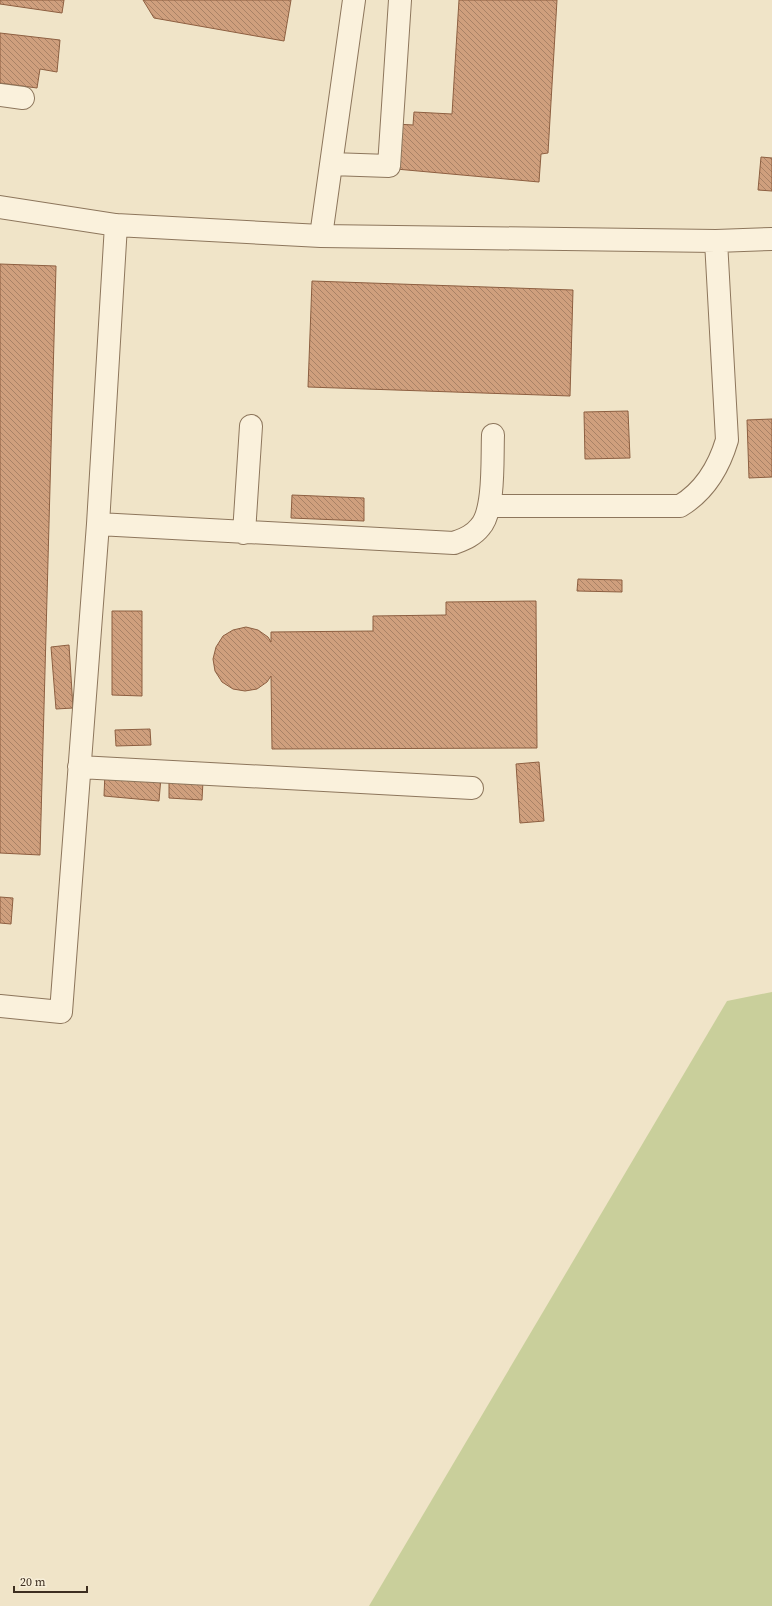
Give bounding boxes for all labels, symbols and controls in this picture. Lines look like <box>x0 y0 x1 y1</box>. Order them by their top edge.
scale bar <box>14 1568 87 1594</box>
text: 20 m <box>20 1574 46 1590</box>

